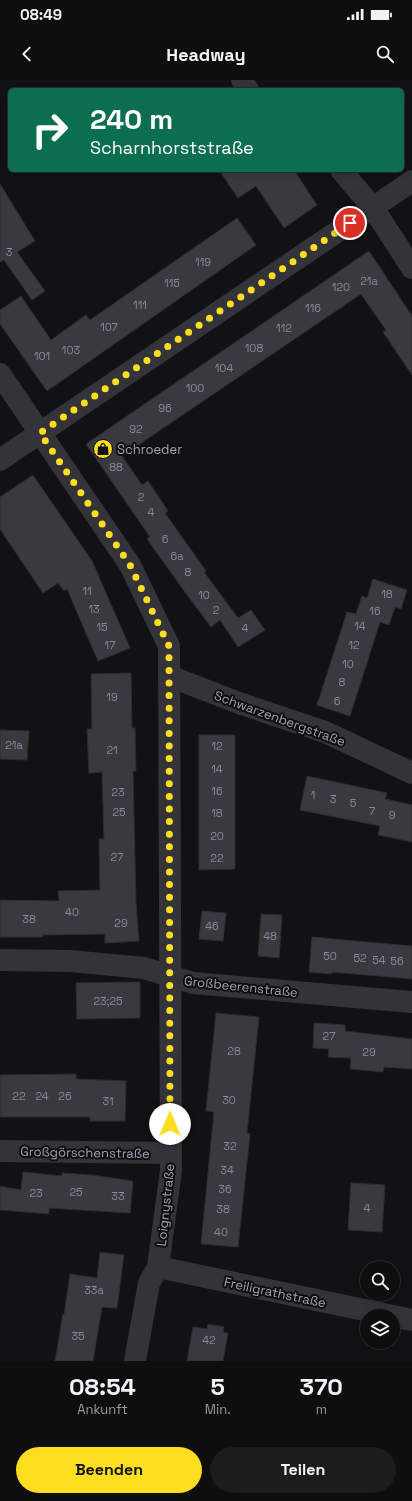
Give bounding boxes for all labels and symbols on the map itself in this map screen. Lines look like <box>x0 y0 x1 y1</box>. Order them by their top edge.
pin <box>333 206 367 240</box>
house number: 3 <box>6 245 13 259</box>
house number: 119 <box>195 255 211 269</box>
house number: 21a <box>360 274 378 288</box>
house number: 115 <box>164 276 180 290</box>
house number: 120 <box>332 280 350 294</box>
house number: 111 <box>133 298 147 312</box>
house number: 116 <box>305 301 321 315</box>
house number: 107 <box>100 320 118 334</box>
house number: 112 <box>276 321 292 335</box>
house number: 108 <box>245 341 263 355</box>
house number: 103 <box>62 343 81 357</box>
house number: 101 <box>34 349 50 363</box>
house number: 104 <box>215 361 233 375</box>
house number: 100 <box>186 381 204 395</box>
house number: 96 <box>158 401 172 415</box>
house number: 92 <box>129 422 143 436</box>
shop icon: Schroeder <box>92 438 114 460</box>
place label: Schroeder <box>117 441 182 458</box>
house number: 88 <box>109 460 123 474</box>
house number: 2 <box>138 490 145 504</box>
house number: 4 <box>148 505 155 519</box>
house number: 6 <box>162 532 169 546</box>
house number: 6a <box>170 549 184 563</box>
house number: 8 <box>185 565 192 579</box>
house number: 11 <box>82 584 92 598</box>
house number: 18 <box>381 587 393 601</box>
house number: 10 <box>198 588 210 602</box>
house number: 13 <box>88 602 100 616</box>
house number: 2 <box>213 603 220 617</box>
house number: 16 <box>369 604 381 618</box>
house number: 14 <box>354 619 366 633</box>
house number: 15 <box>96 620 108 634</box>
house number: 4 <box>242 621 249 635</box>
house number: 17 <box>105 638 115 652</box>
house number: 12 <box>348 638 360 652</box>
house number: 10 <box>342 657 354 671</box>
house number: 8 <box>339 675 346 689</box>
street label: Schwarzenbergstraße <box>212 687 348 750</box>
house number: 19 <box>106 690 118 704</box>
house number: 6 <box>334 694 341 708</box>
house number: 21a <box>5 738 23 752</box>
house number: 12 <box>211 739 223 753</box>
house number: 21 <box>106 743 118 757</box>
house number: 14 <box>211 762 223 776</box>
house number: 16 <box>211 784 223 798</box>
house number: 23 <box>111 785 125 799</box>
house number: 1 <box>311 788 315 802</box>
house number: 3 <box>330 792 337 806</box>
house number: 5 <box>350 796 357 810</box>
house number: 7 <box>369 804 375 818</box>
house number: 25 <box>112 805 126 819</box>
house number: 18 <box>211 806 223 820</box>
house number: 9 <box>389 808 396 822</box>
house number: 20 <box>210 829 224 843</box>
house number: 27 <box>111 850 123 864</box>
house number: 22 <box>210 851 224 865</box>
house number: 40 <box>65 905 79 919</box>
house number: 38 <box>22 912 36 926</box>
house number: 29 <box>114 916 128 930</box>
house number: 46 <box>205 919 219 933</box>
house number: 48 <box>263 929 277 943</box>
house number: 50 <box>323 949 337 963</box>
house number: 52 <box>353 951 367 965</box>
house number: 54 <box>372 953 386 967</box>
house number: 56 <box>390 954 404 968</box>
street label: Großbeerenstraße <box>183 972 299 1001</box>
house number: 23;25 <box>93 994 123 1008</box>
house number: 27 <box>323 1029 335 1043</box>
house number: 28 <box>227 1044 241 1058</box>
house number: 29 <box>362 1045 376 1059</box>
house number: 22 <box>12 1089 26 1103</box>
house number: 24 <box>35 1089 49 1103</box>
house number: 26 <box>58 1089 72 1103</box>
house number: 30 <box>222 1093 236 1107</box>
house number: 31 <box>102 1094 114 1108</box>
position arrow <box>149 1103 191 1145</box>
house number: 32 <box>223 1139 237 1153</box>
street label: Großgörschenstraße <box>20 1143 150 1162</box>
street label: Loignystraße <box>153 1163 178 1247</box>
house number: 34 <box>220 1163 234 1177</box>
house number: 36 <box>218 1182 232 1196</box>
house number: 25 <box>69 1185 83 1199</box>
house number: 23 <box>29 1186 43 1200</box>
house number: 33 <box>111 1189 125 1203</box>
house number: 4 <box>364 1201 371 1215</box>
house number: 38 <box>216 1202 230 1216</box>
house number: 40 <box>214 1225 228 1239</box>
street label: Freiligrathstraße <box>222 1273 327 1312</box>
house number: 33a <box>84 1283 104 1297</box>
house number: 35 <box>71 1329 85 1343</box>
house number: 42 <box>202 1333 216 1347</box>

